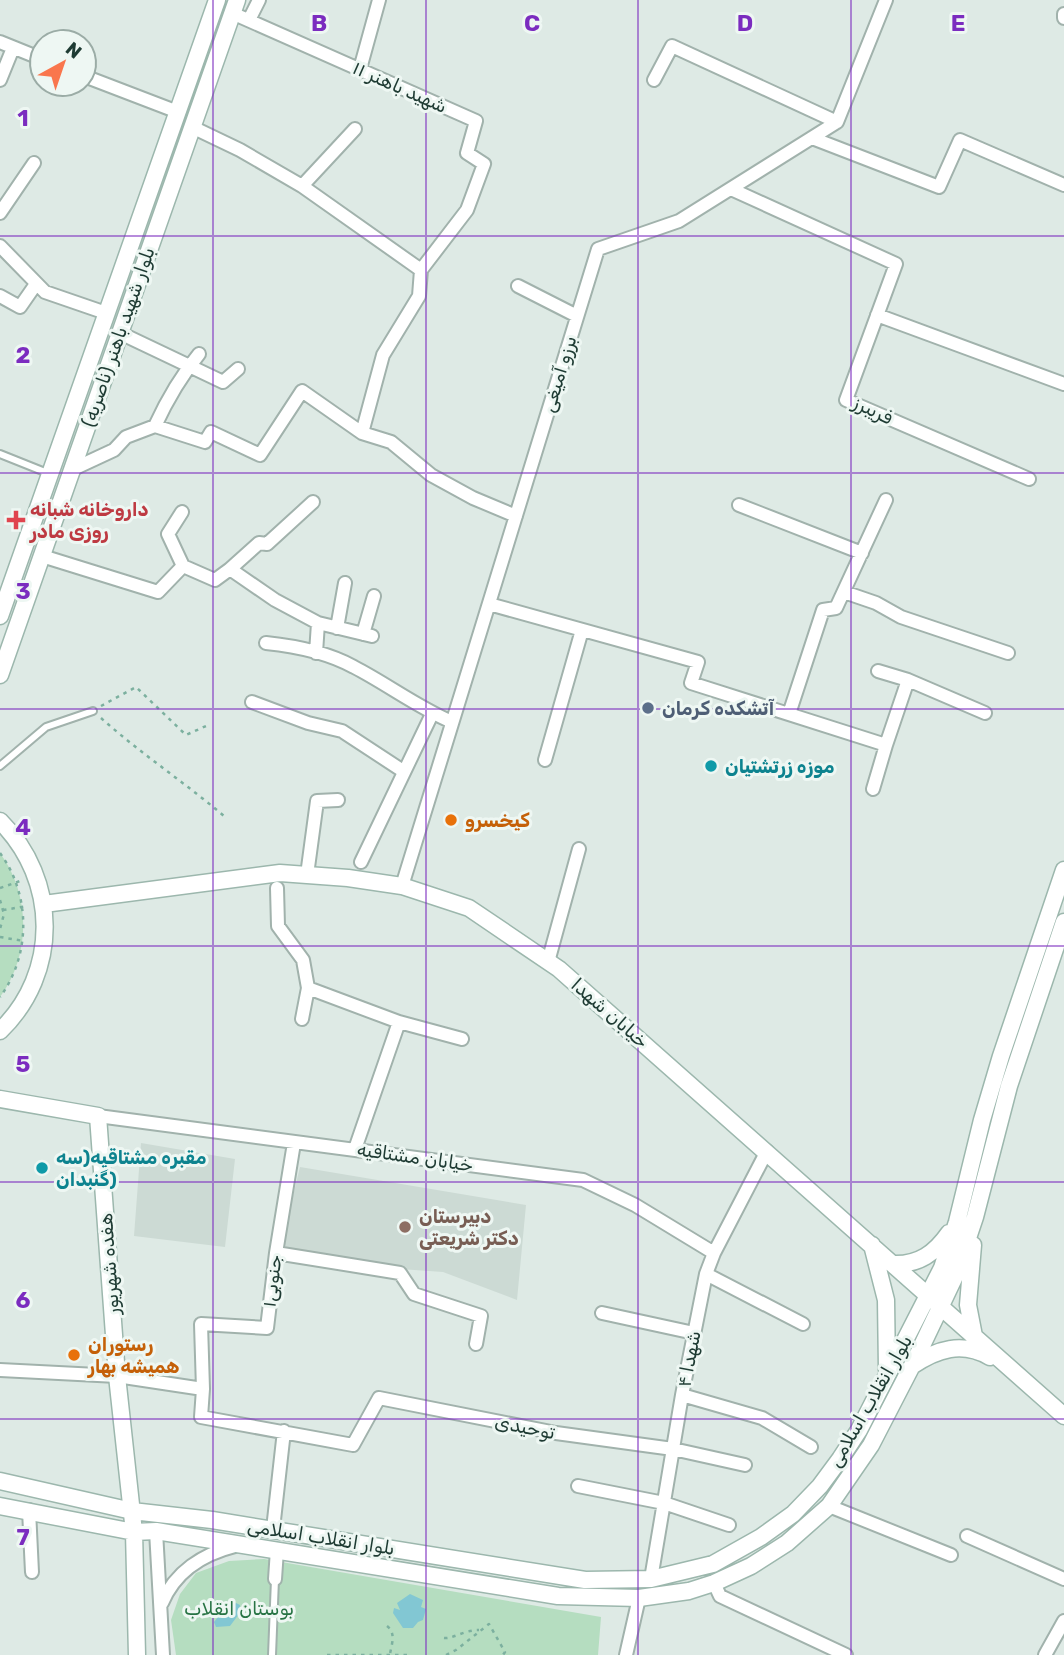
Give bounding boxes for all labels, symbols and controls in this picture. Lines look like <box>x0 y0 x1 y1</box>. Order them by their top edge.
text: B <box>311 9 327 37</box>
text: C <box>524 9 540 37</box>
text: D <box>737 9 753 37</box>
text: E <box>951 9 965 37</box>
north arrow <box>28 28 98 98</box>
text: N <box>61 37 86 64</box>
street label: شهید باهنر ۱۱ <box>349 56 451 118</box>
text: 1 <box>17 104 29 132</box>
street label: بلوار شهید باهنر (ناصریه) <box>76 244 160 430</box>
street label: برزو آمیغی <box>536 333 582 415</box>
text: 2 <box>16 341 30 369</box>
street label: فریبرز <box>848 390 897 429</box>
place label: داروخانه شبانه روزی مادر <box>29 498 149 543</box>
marker: داروخانه شبانه روزی مادر <box>8 512 24 528</box>
text: 3 <box>15 577 31 605</box>
place label: آتشکده کرمان <box>662 697 774 720</box>
marker: آتشکده کرمان <box>640 700 656 716</box>
place label: موزه زرتشتیان <box>725 755 835 778</box>
marker: موزه زرتشتیان <box>703 758 719 774</box>
place label: کیخسرو <box>465 809 530 832</box>
marker: کیخسرو <box>443 812 459 828</box>
text: 4 <box>15 813 31 841</box>
street label: خیابان شهدا <box>567 973 653 1053</box>
text: 5 <box>16 1050 31 1078</box>
street label: خیابان مشتاقیه <box>355 1137 475 1177</box>
place label: مقبره مشتاقیه(سه گنبدان) <box>56 1146 207 1191</box>
marker: مقبره مشتاقیه(سه گنبدان) <box>34 1160 50 1176</box>
place label: دبیرستان دکتر شریعتی <box>419 1205 519 1250</box>
street label: هفده شهریور <box>94 1212 124 1317</box>
marker: دبیرستان دکتر شریعتی <box>397 1219 413 1235</box>
street label: جنوبی۱ <box>257 1253 287 1309</box>
text: 6 <box>16 1286 31 1314</box>
street label: شهدا ۴ <box>672 1329 706 1389</box>
street label: بلوار انقلاب اسلامی <box>823 1331 917 1471</box>
place label: رستوران همیشه بهار <box>87 1333 179 1378</box>
marker: رستوران همیشه بهار <box>66 1347 82 1363</box>
street label: توحیدی <box>493 1410 557 1444</box>
street label: بلوار انقلاب اسلامی <box>246 1514 396 1560</box>
text: 7 <box>16 1523 30 1551</box>
park label: بوستان انقلاب <box>184 1597 294 1620</box>

